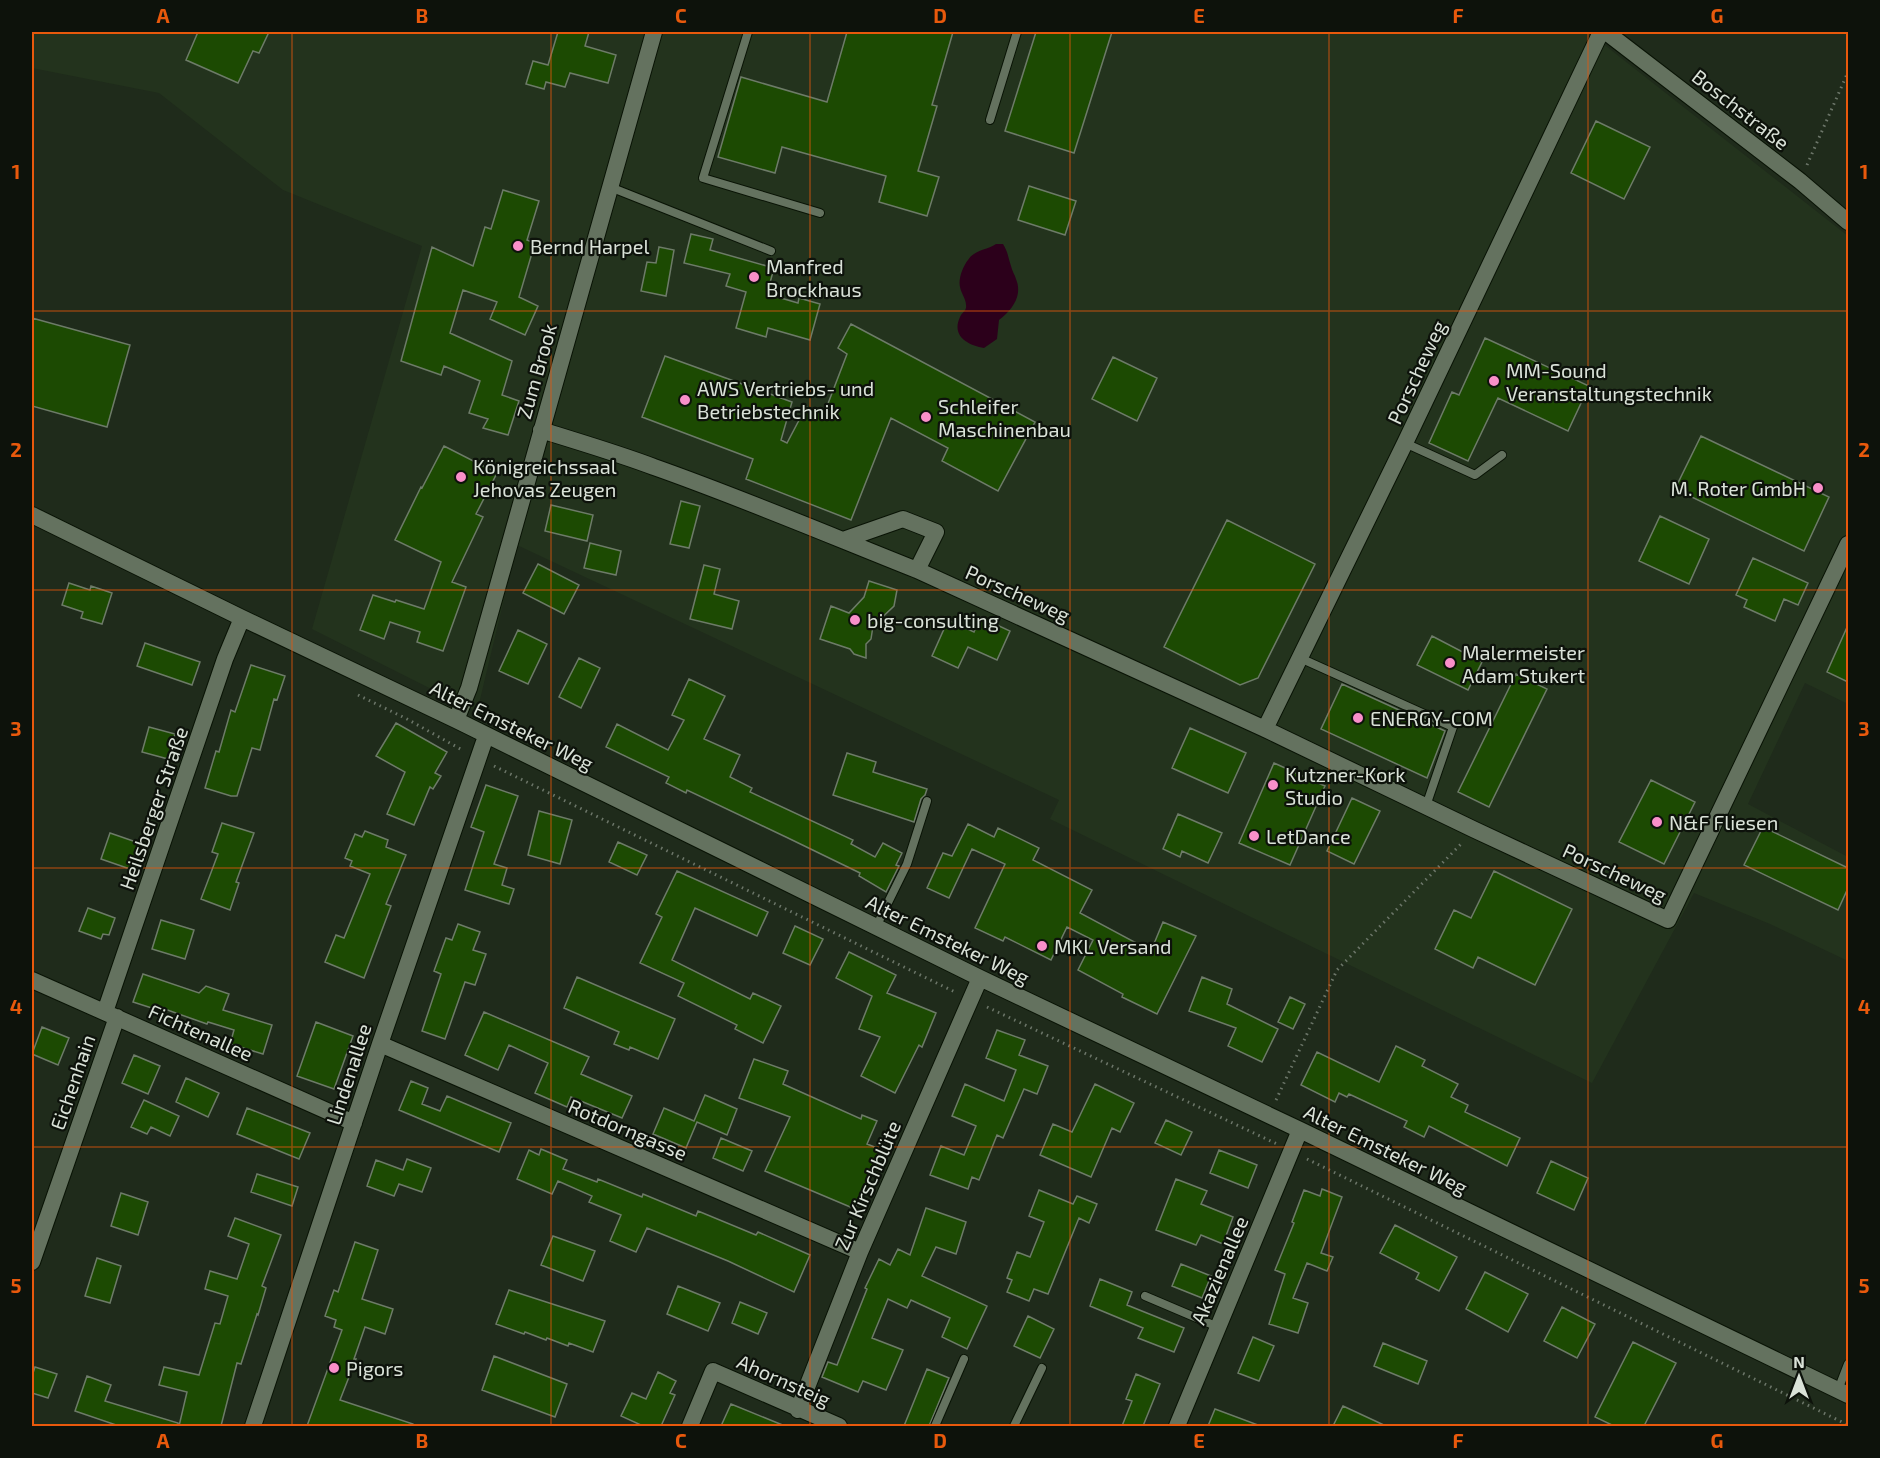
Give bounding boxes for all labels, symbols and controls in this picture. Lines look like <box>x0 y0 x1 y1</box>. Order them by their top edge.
text: A <box>156 3 170 27</box>
text: B <box>416 3 428 27</box>
text: C <box>675 3 687 27</box>
text: D <box>933 3 947 27</box>
text: E <box>1193 3 1205 27</box>
text: F <box>1452 3 1464 27</box>
text: G <box>1711 3 1723 27</box>
street label: Boschstraße <box>1688 64 1794 154</box>
text: 1 <box>12 159 20 183</box>
text: 1 <box>1860 159 1868 183</box>
place label: Bernd Harpel <box>530 234 649 258</box>
marker: Bernd Harpel <box>511 239 525 253</box>
place label: Manfred Brockhaus <box>766 254 862 301</box>
marker: Manfred Brockhaus <box>747 270 761 284</box>
street label: Porscheweg <box>1382 316 1450 428</box>
street label: Zum Brook <box>511 321 561 421</box>
place label: MM-Sound Veranstaltungstechnik <box>1506 358 1712 405</box>
marker: MM-Sound Veranstaltungstechnik <box>1487 374 1501 388</box>
place label: AWS Vertriebs- und Betriebstechnik <box>697 376 874 423</box>
marker: AWS Vertriebs- und Betriebstechnik <box>678 393 692 407</box>
place label: Schleifer Maschinenbau <box>938 394 1071 441</box>
marker: Schleifer Maschinenbau <box>919 410 933 424</box>
text: 2 <box>10 437 22 461</box>
text: 2 <box>1858 437 1870 461</box>
place label: Königreichssaal Jehovas Zeugen <box>473 454 617 501</box>
marker: Königreichssaal Jehovas Zeugen <box>454 470 468 484</box>
place label: M. Roter GmbH <box>1671 476 1806 500</box>
marker: M. Roter GmbH <box>1811 481 1825 495</box>
street label: Porscheweg <box>962 559 1074 627</box>
place label: big-consulting <box>867 608 999 632</box>
marker: big-consulting <box>848 613 862 627</box>
place label: Malermeister Adam Stukert <box>1462 640 1586 687</box>
marker: Malermeister Adam Stukert <box>1443 656 1457 670</box>
street label: Alter Emsteker Weg <box>426 675 598 775</box>
place label: ENERGY-COM <box>1370 706 1493 730</box>
marker: ENERGY-COM <box>1351 711 1365 725</box>
text: 3 <box>10 716 22 740</box>
text: 3 <box>1858 716 1870 740</box>
street label: Heilsberger Straße <box>114 723 192 893</box>
place label: Kutzner-Kork Studio <box>1285 762 1406 809</box>
marker: Kutzner-Kork Studio <box>1266 778 1280 792</box>
place label: N&F Fliesen <box>1669 810 1778 834</box>
marker: N&F Fliesen <box>1650 815 1664 829</box>
place label: LetDance <box>1266 824 1351 848</box>
marker: LetDance <box>1247 829 1261 843</box>
street label: Porscheweg <box>1559 838 1671 906</box>
street label: Alter Emsteker Weg <box>862 889 1034 989</box>
place label: MKL Versand <box>1054 934 1172 958</box>
marker: MKL Versand <box>1035 939 1049 953</box>
text: 4 <box>10 994 23 1018</box>
text: 4 <box>1858 994 1871 1018</box>
street label: Fichtenallee <box>145 998 257 1066</box>
street label: Lindenallee <box>320 1020 376 1128</box>
street label: Eichenhain <box>45 1031 99 1133</box>
street label: Rotdorngasse <box>565 1093 691 1165</box>
street label: Alter Emsteker Weg <box>1300 1099 1472 1199</box>
street label: Zur Kirschblüte <box>829 1117 905 1253</box>
street label: Akazienallee <box>1185 1212 1253 1328</box>
text: 5 <box>10 1273 22 1297</box>
text: 5 <box>1858 1273 1870 1297</box>
north arrow <box>1769 1347 1829 1407</box>
street label: Ahornsteig <box>734 1349 834 1411</box>
text: N <box>1793 1352 1805 1371</box>
place label: Pigors <box>346 1356 403 1380</box>
marker: Pigors <box>327 1361 341 1375</box>
text: A <box>156 1428 170 1452</box>
text: B <box>416 1428 428 1452</box>
text: C <box>675 1428 687 1452</box>
text: D <box>933 1428 947 1452</box>
text: E <box>1193 1428 1205 1452</box>
text: F <box>1452 1428 1464 1452</box>
text: G <box>1711 1428 1723 1452</box>

